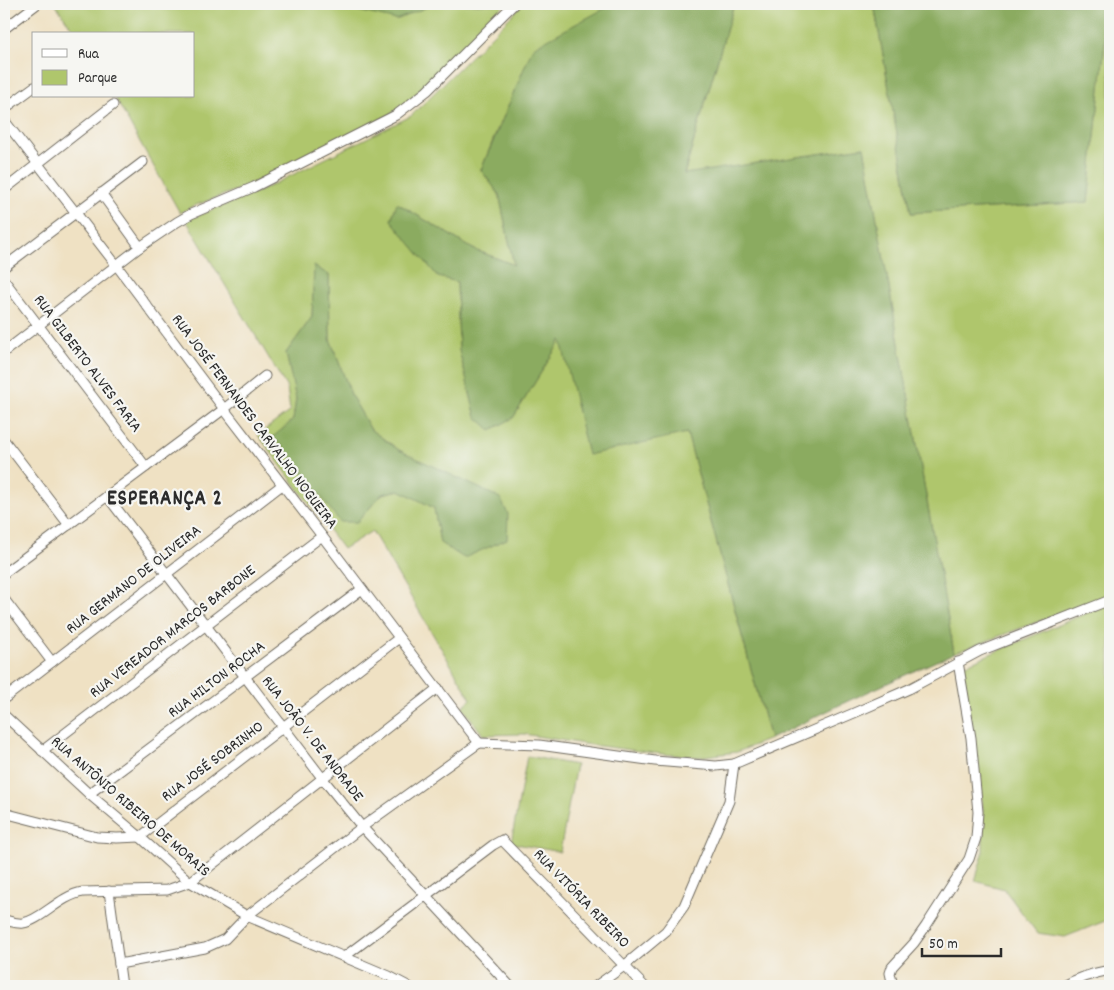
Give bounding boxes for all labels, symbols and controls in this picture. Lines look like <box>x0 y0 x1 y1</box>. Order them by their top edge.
legend <box>32 32 195 98</box>
text: Rua <box>78 44 100 66</box>
text: Parque <box>78 68 118 90</box>
street label: RUA GILBERTO ALVES FARIA <box>27 290 147 438</box>
street label: RUA JOSÉ FERNANDES CARVALHO NOGUEIRA <box>165 310 343 535</box>
district label: ESPERANÇA 2 <box>107 485 223 515</box>
street label: RUA GERMANO DE OLIVEIRA <box>61 520 207 640</box>
street label: RUA VEREADOR MARCOS BARBONE <box>85 559 262 704</box>
street label: RUA HILTON ROCHA <box>164 636 271 724</box>
street label: RUA JOÃO V. DE ANDRADE <box>255 671 369 807</box>
street label: RUA JOSÉ SOBRINHO <box>157 716 269 808</box>
street label: RUA ANTÔNIO RIBEIRO DE MORAIS <box>45 731 215 883</box>
street label: RUA VITÓRIA RIBEIRO <box>527 844 635 954</box>
scale bar <box>922 925 1000 957</box>
text: 50 m <box>929 934 958 956</box>

